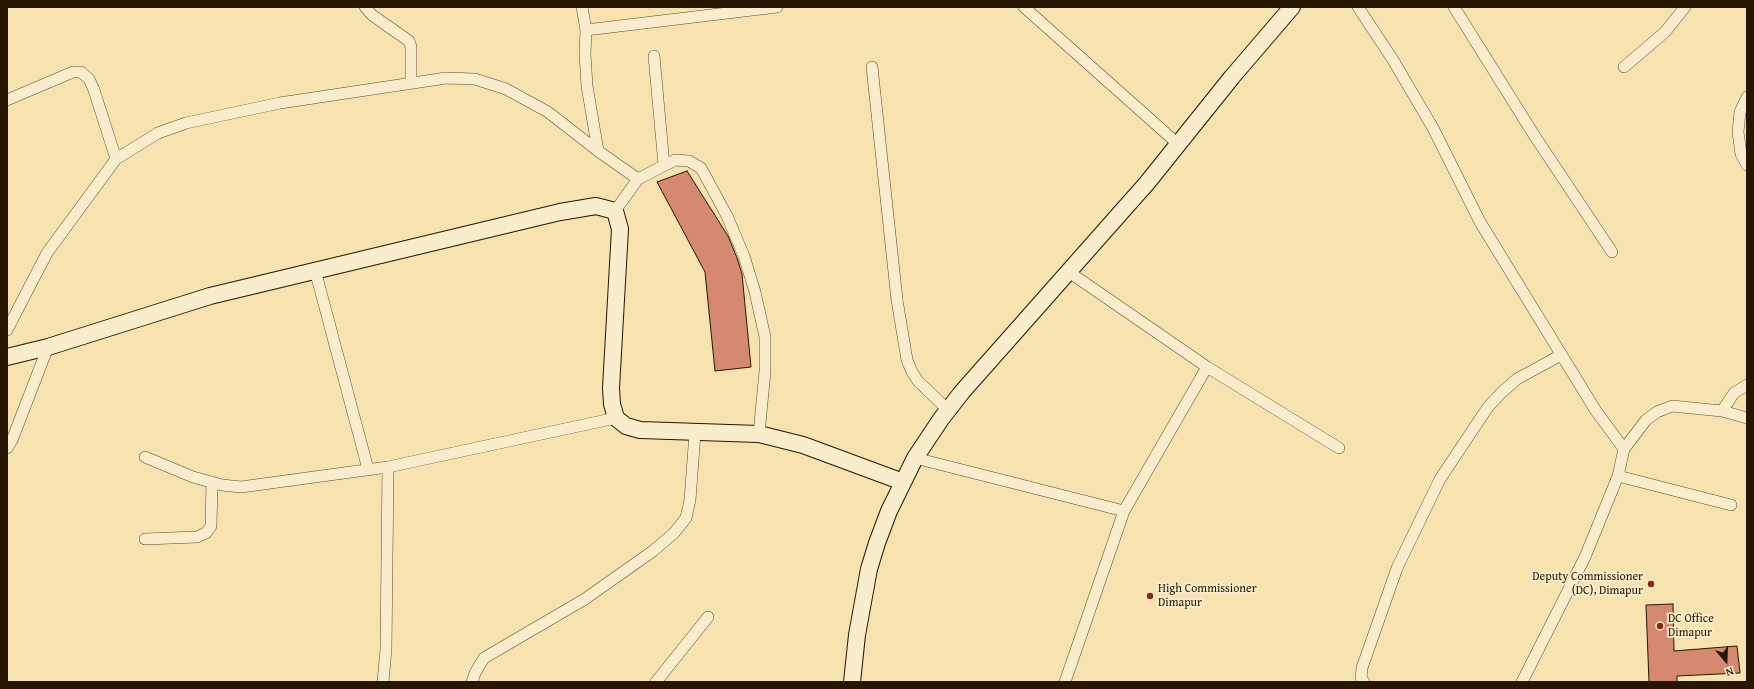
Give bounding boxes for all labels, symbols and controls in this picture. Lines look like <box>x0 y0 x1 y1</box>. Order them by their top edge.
place label: Deputy Commissioner (DC), Dimapur <box>1532 570 1643 598</box>
marker: Deputy Commissioner (DC), Dimapur <box>1646 579 1656 589</box>
place label: High Commissioner Dimapur <box>1158 582 1257 610</box>
marker: High Commissioner Dimapur <box>1145 591 1155 601</box>
place label: DC Office Dimapur <box>1668 612 1714 640</box>
marker: DC Office Dimapur <box>1655 621 1665 631</box>
north arrow <box>1706 641 1746 681</box>
text: N <box>1724 664 1736 681</box>

